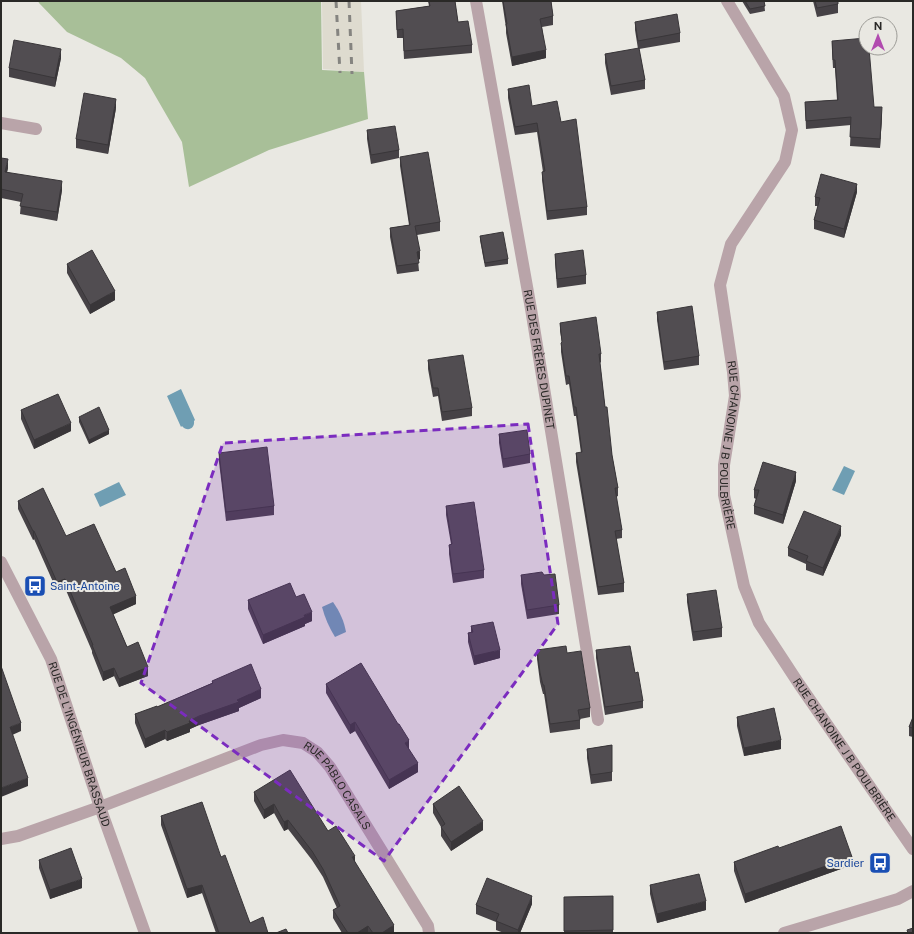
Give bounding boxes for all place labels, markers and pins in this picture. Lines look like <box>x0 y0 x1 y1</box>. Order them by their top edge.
bus stop icon: Saint-Antoine <box>22 573 48 599</box>
place label: Saint-Antoine <box>50 580 120 592</box>
bus stop icon: Sardier <box>867 850 893 876</box>
place label: Sardier <box>826 857 864 869</box>

